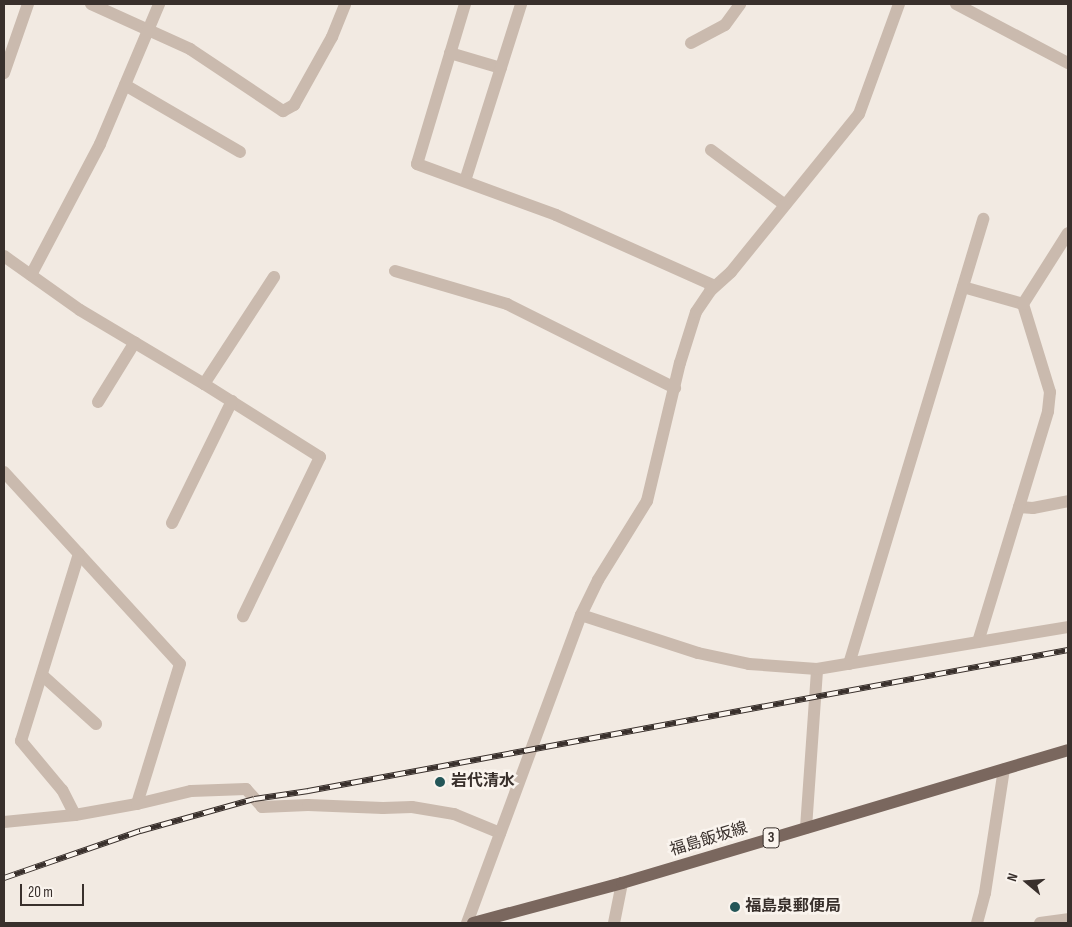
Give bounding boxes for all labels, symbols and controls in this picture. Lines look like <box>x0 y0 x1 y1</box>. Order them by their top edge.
place label: 岩代清水 <box>451 772 515 792</box>
marker: 岩代清水 <box>433 775 447 789</box>
street label: 福島飯坂線 <box>668 819 750 861</box>
road number: 3 <box>762 826 780 850</box>
north arrow <box>1002 857 1052 907</box>
text: N <box>1003 871 1021 883</box>
scale bar <box>22 874 86 906</box>
text: 20 m <box>28 883 53 902</box>
place label: 福島泉郵便局 <box>745 897 841 917</box>
marker: 福島泉郵便局 <box>729 901 741 913</box>

